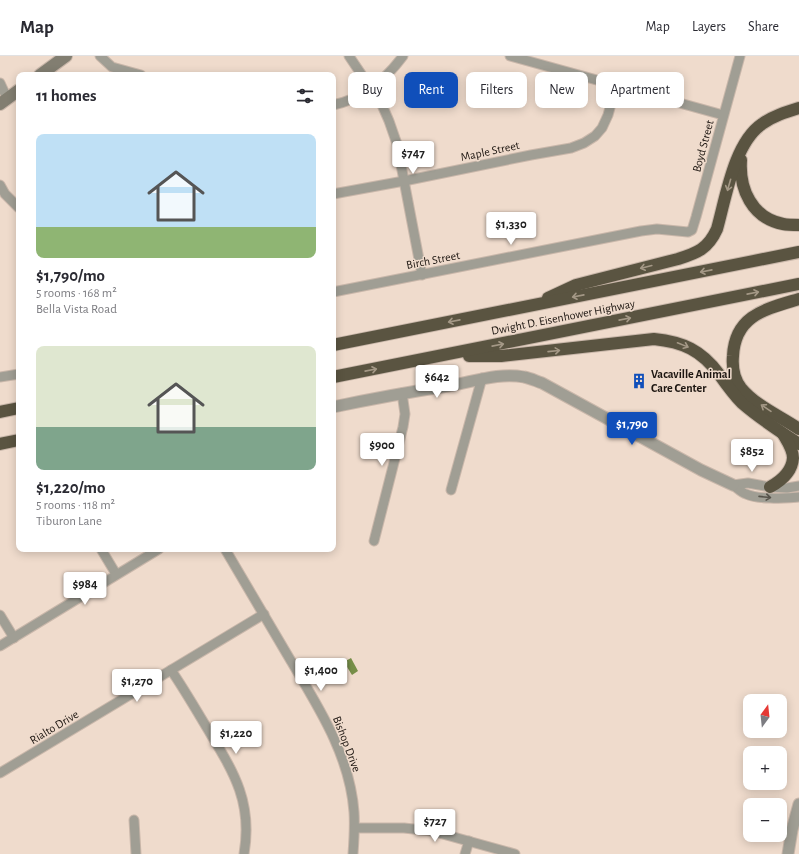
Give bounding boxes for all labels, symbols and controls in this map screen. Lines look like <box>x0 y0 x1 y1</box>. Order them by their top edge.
text: Map <box>20 18 54 37</box>
text: Map <box>645 20 670 34</box>
text: Layers <box>692 20 726 34</box>
text: Share <box>748 20 779 34</box>
chip: Buy <box>348 72 396 108</box>
chip: Rent <box>404 72 458 108</box>
chip: Filters <box>466 72 527 108</box>
chip: New <box>535 72 588 108</box>
chip: Apartment <box>596 72 684 108</box>
icon: filters <box>294 85 316 107</box>
text: 11 homes <box>36 87 96 104</box>
street label: Boyd Street <box>690 118 717 174</box>
street label: Maple Street <box>460 139 521 163</box>
pin: $747 <box>389 141 437 175</box>
text: $747 <box>401 147 425 160</box>
icon: home <box>140 160 212 232</box>
one-way arrow <box>725 179 732 192</box>
pin: $1,330 <box>478 212 544 246</box>
text: $1,330 <box>495 218 527 231</box>
street label: Birch Street <box>405 249 461 271</box>
one-way arrow <box>640 264 653 272</box>
text: $1,790/mo <box>36 267 105 284</box>
one-way arrow <box>700 267 713 275</box>
text: 5 rooms · 168 m² <box>36 287 117 300</box>
one-way arrow <box>746 289 759 297</box>
one-way arrow <box>572 293 585 301</box>
street label: Dwight D. Eisenhower Highway <box>490 297 636 338</box>
text: Bella Vista Road <box>36 303 117 316</box>
one-way arrow <box>618 315 631 323</box>
one-way arrow <box>448 318 461 326</box>
one-way arrow <box>491 340 504 348</box>
one-way arrow <box>676 342 688 349</box>
one-way arrow <box>547 347 560 355</box>
one-way arrow <box>364 365 377 373</box>
pin: $642 <box>413 365 461 399</box>
place label: Vacaville Animal Care Center <box>651 368 731 394</box>
text: $642 <box>425 371 449 384</box>
icon: home <box>140 372 212 444</box>
building icon: Vacaville Animal Care Center <box>630 372 648 390</box>
one-way arrow <box>761 404 772 412</box>
pin: $1,790 <box>599 412 665 446</box>
text: $1,790 <box>616 418 648 431</box>
pin: $900 <box>358 433 406 467</box>
text: $900 <box>369 439 395 452</box>
pin: $852 <box>728 439 776 473</box>
text: $852 <box>740 445 764 458</box>
text: $1,220/mo <box>36 479 105 496</box>
one-way arrow <box>758 493 771 501</box>
text: 5 rooms · 118 m² <box>36 499 115 512</box>
text: Tiburon Lane <box>36 515 102 528</box>
pin: $984 <box>61 572 109 606</box>
text: $984 <box>72 578 98 591</box>
pin: $1,400 <box>288 658 354 692</box>
text: $1,400 <box>304 664 338 677</box>
pin: $1,270 <box>104 669 170 703</box>
text: $1,270 <box>121 675 153 688</box>
north arrow <box>743 694 787 738</box>
map controls <box>743 694 787 842</box>
street label: Rialto Drive <box>28 708 80 746</box>
street label: Bishop Drive <box>331 714 363 774</box>
pin: $1,220 <box>203 721 269 755</box>
text: $1,220 <box>220 727 252 740</box>
button: + <box>743 746 787 790</box>
button: − <box>743 798 787 842</box>
pin: $727 <box>411 809 459 843</box>
text: $727 <box>423 815 447 828</box>

